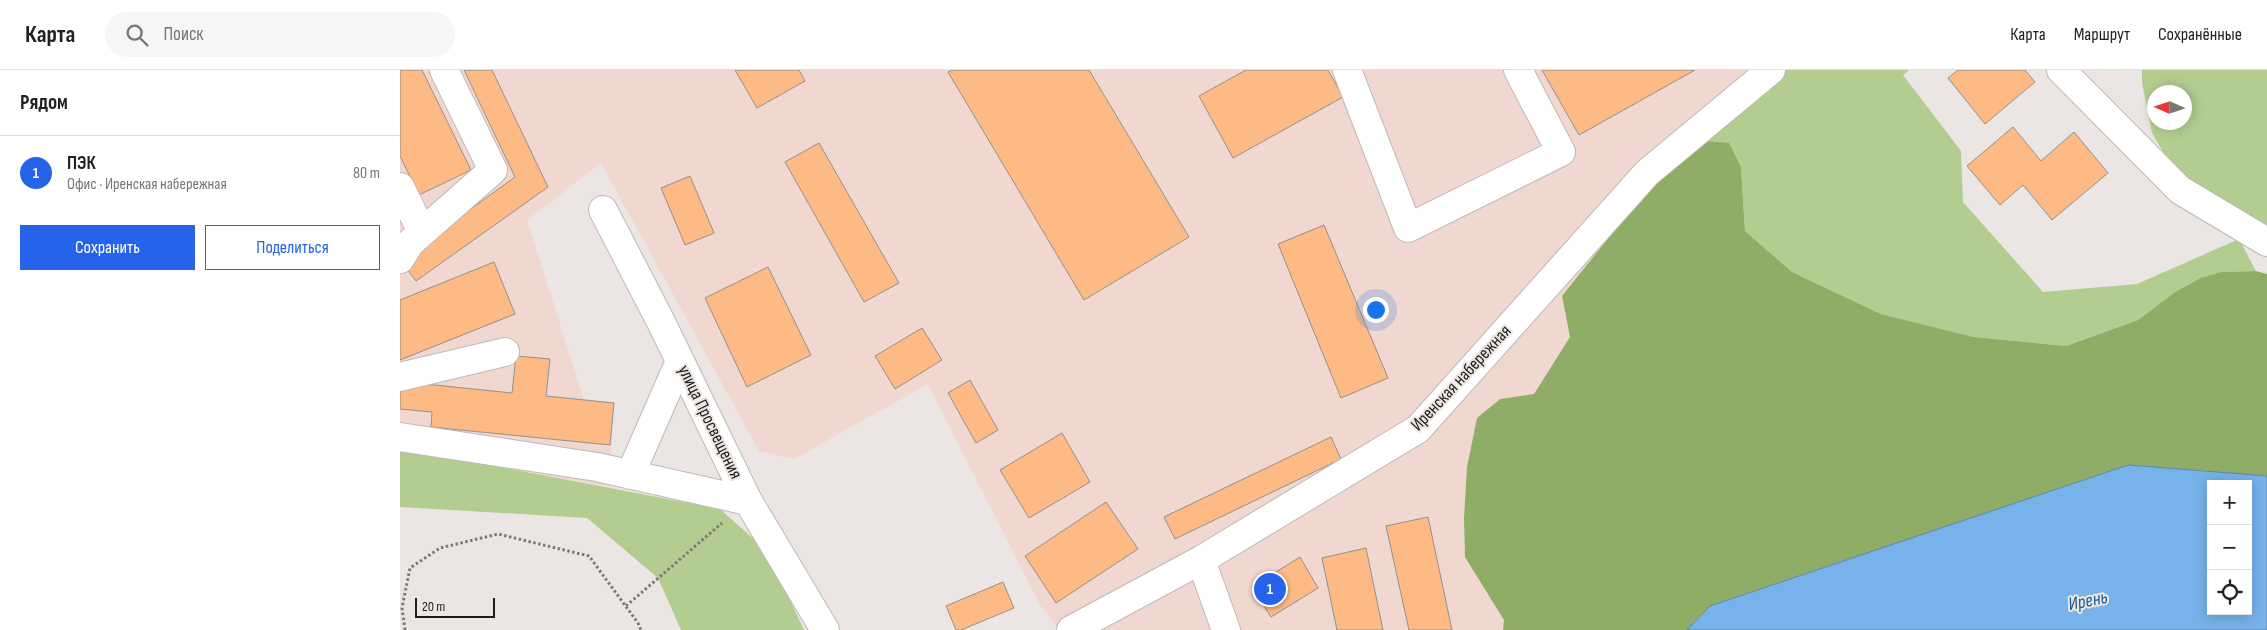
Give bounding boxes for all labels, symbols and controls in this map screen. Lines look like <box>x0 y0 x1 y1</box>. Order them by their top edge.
search box <box>105 12 455 57</box>
text: Карта <box>25 20 75 49</box>
icon: search <box>123 21 151 49</box>
text: Поиск <box>163 23 204 46</box>
text: Карта <box>2010 24 2046 45</box>
text: Маршрут <box>2074 24 2130 45</box>
text: Сохранённые <box>2158 24 2242 45</box>
north arrow <box>2147 85 2192 130</box>
text: Рядом <box>20 90 68 115</box>
text: ПЭК <box>67 152 96 175</box>
text: 1 <box>33 164 39 183</box>
text: 80 m <box>353 164 380 183</box>
text: Офис · Иренская набережная <box>67 175 227 194</box>
button: Сохранить <box>20 225 195 270</box>
button: Поделиться <box>205 225 380 270</box>
your location <box>1363 297 1389 323</box>
street label: Иренская набережная <box>1407 321 1515 435</box>
street label: улица Просвещения <box>673 362 747 482</box>
map controls <box>2207 480 2252 615</box>
button: + <box>2207 480 2252 525</box>
button: − <box>2207 525 2252 570</box>
pin: 1 <box>1254 570 1286 608</box>
button: locate <box>2207 570 2252 615</box>
water label: Ирень <box>2066 586 2110 616</box>
scale bar <box>415 595 495 618</box>
text: 20 m <box>422 598 445 615</box>

